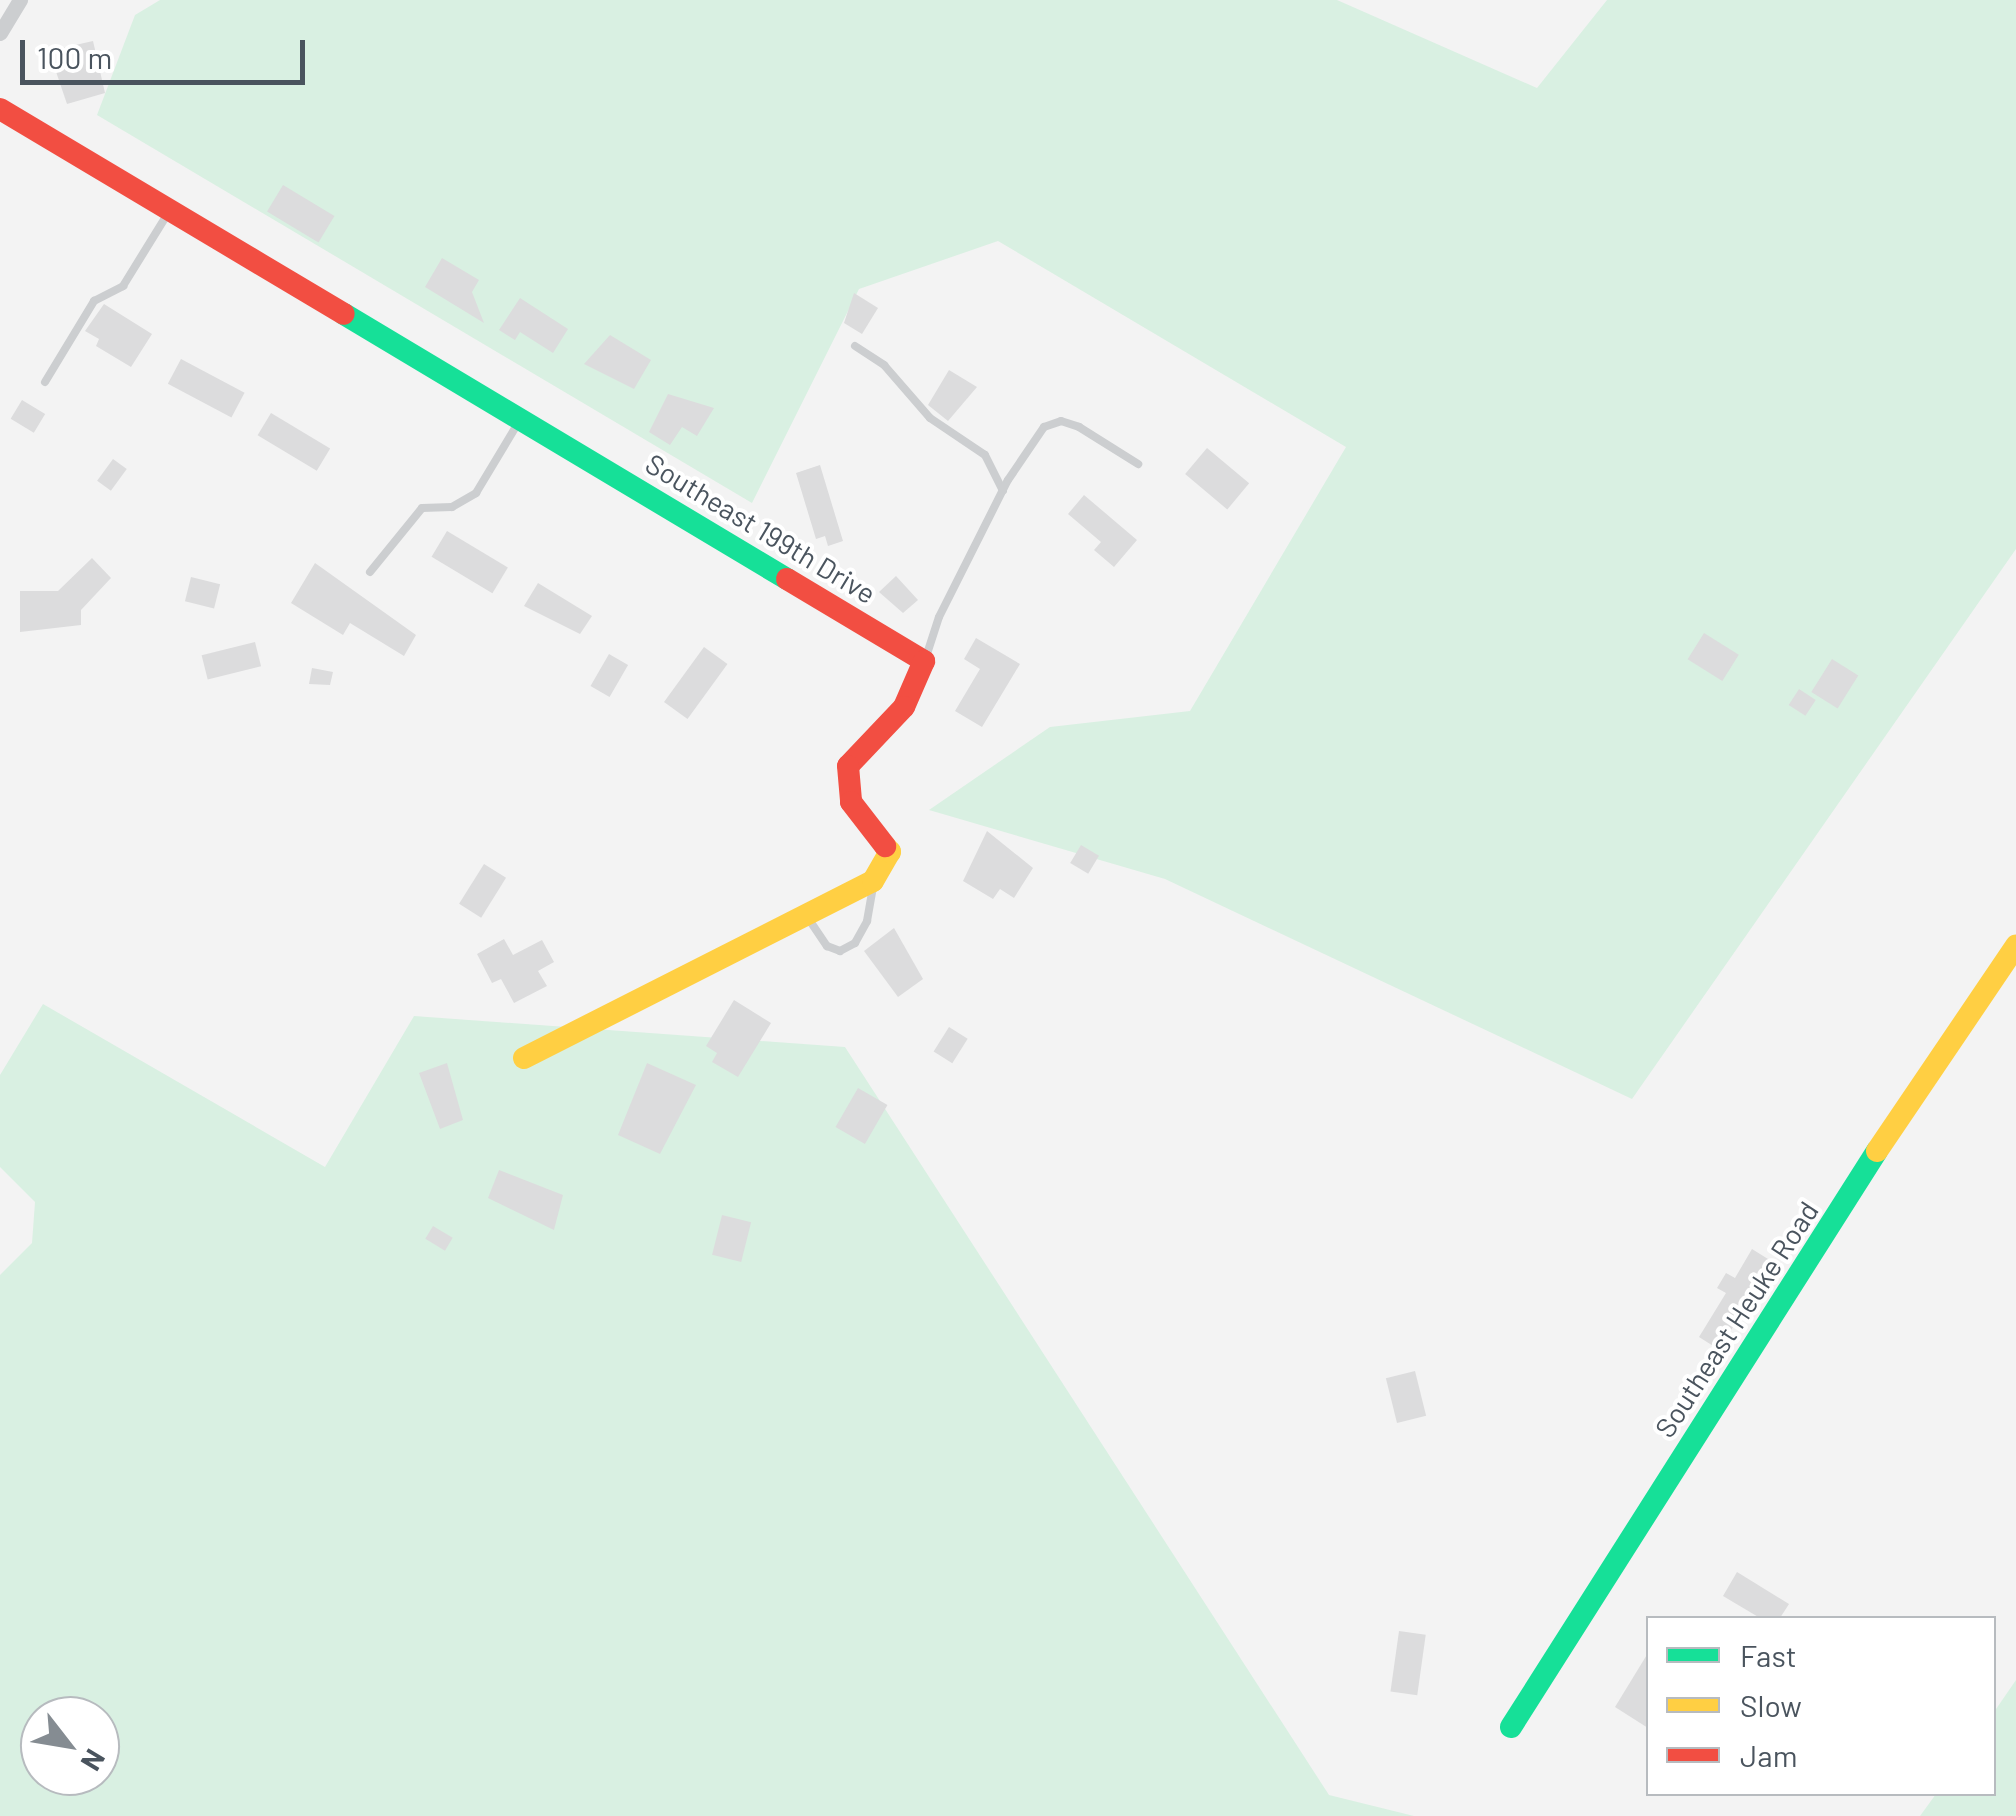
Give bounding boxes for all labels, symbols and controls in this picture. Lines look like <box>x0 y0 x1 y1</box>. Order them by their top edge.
scale bar <box>25 20 310 82</box>
text: 100 m <box>37 39 112 75</box>
street label: Southeast 199th Drive <box>640 446 882 610</box>
street label: Southeast Heuke Road <box>1647 1195 1825 1443</box>
legend <box>1646 1616 1996 1796</box>
text: Fast <box>1740 1637 1797 1673</box>
text: Slow <box>1740 1687 1802 1723</box>
north arrow <box>20 1696 120 1796</box>
text: Jam <box>1740 1737 1797 1773</box>
text: N <box>75 1744 113 1777</box>

